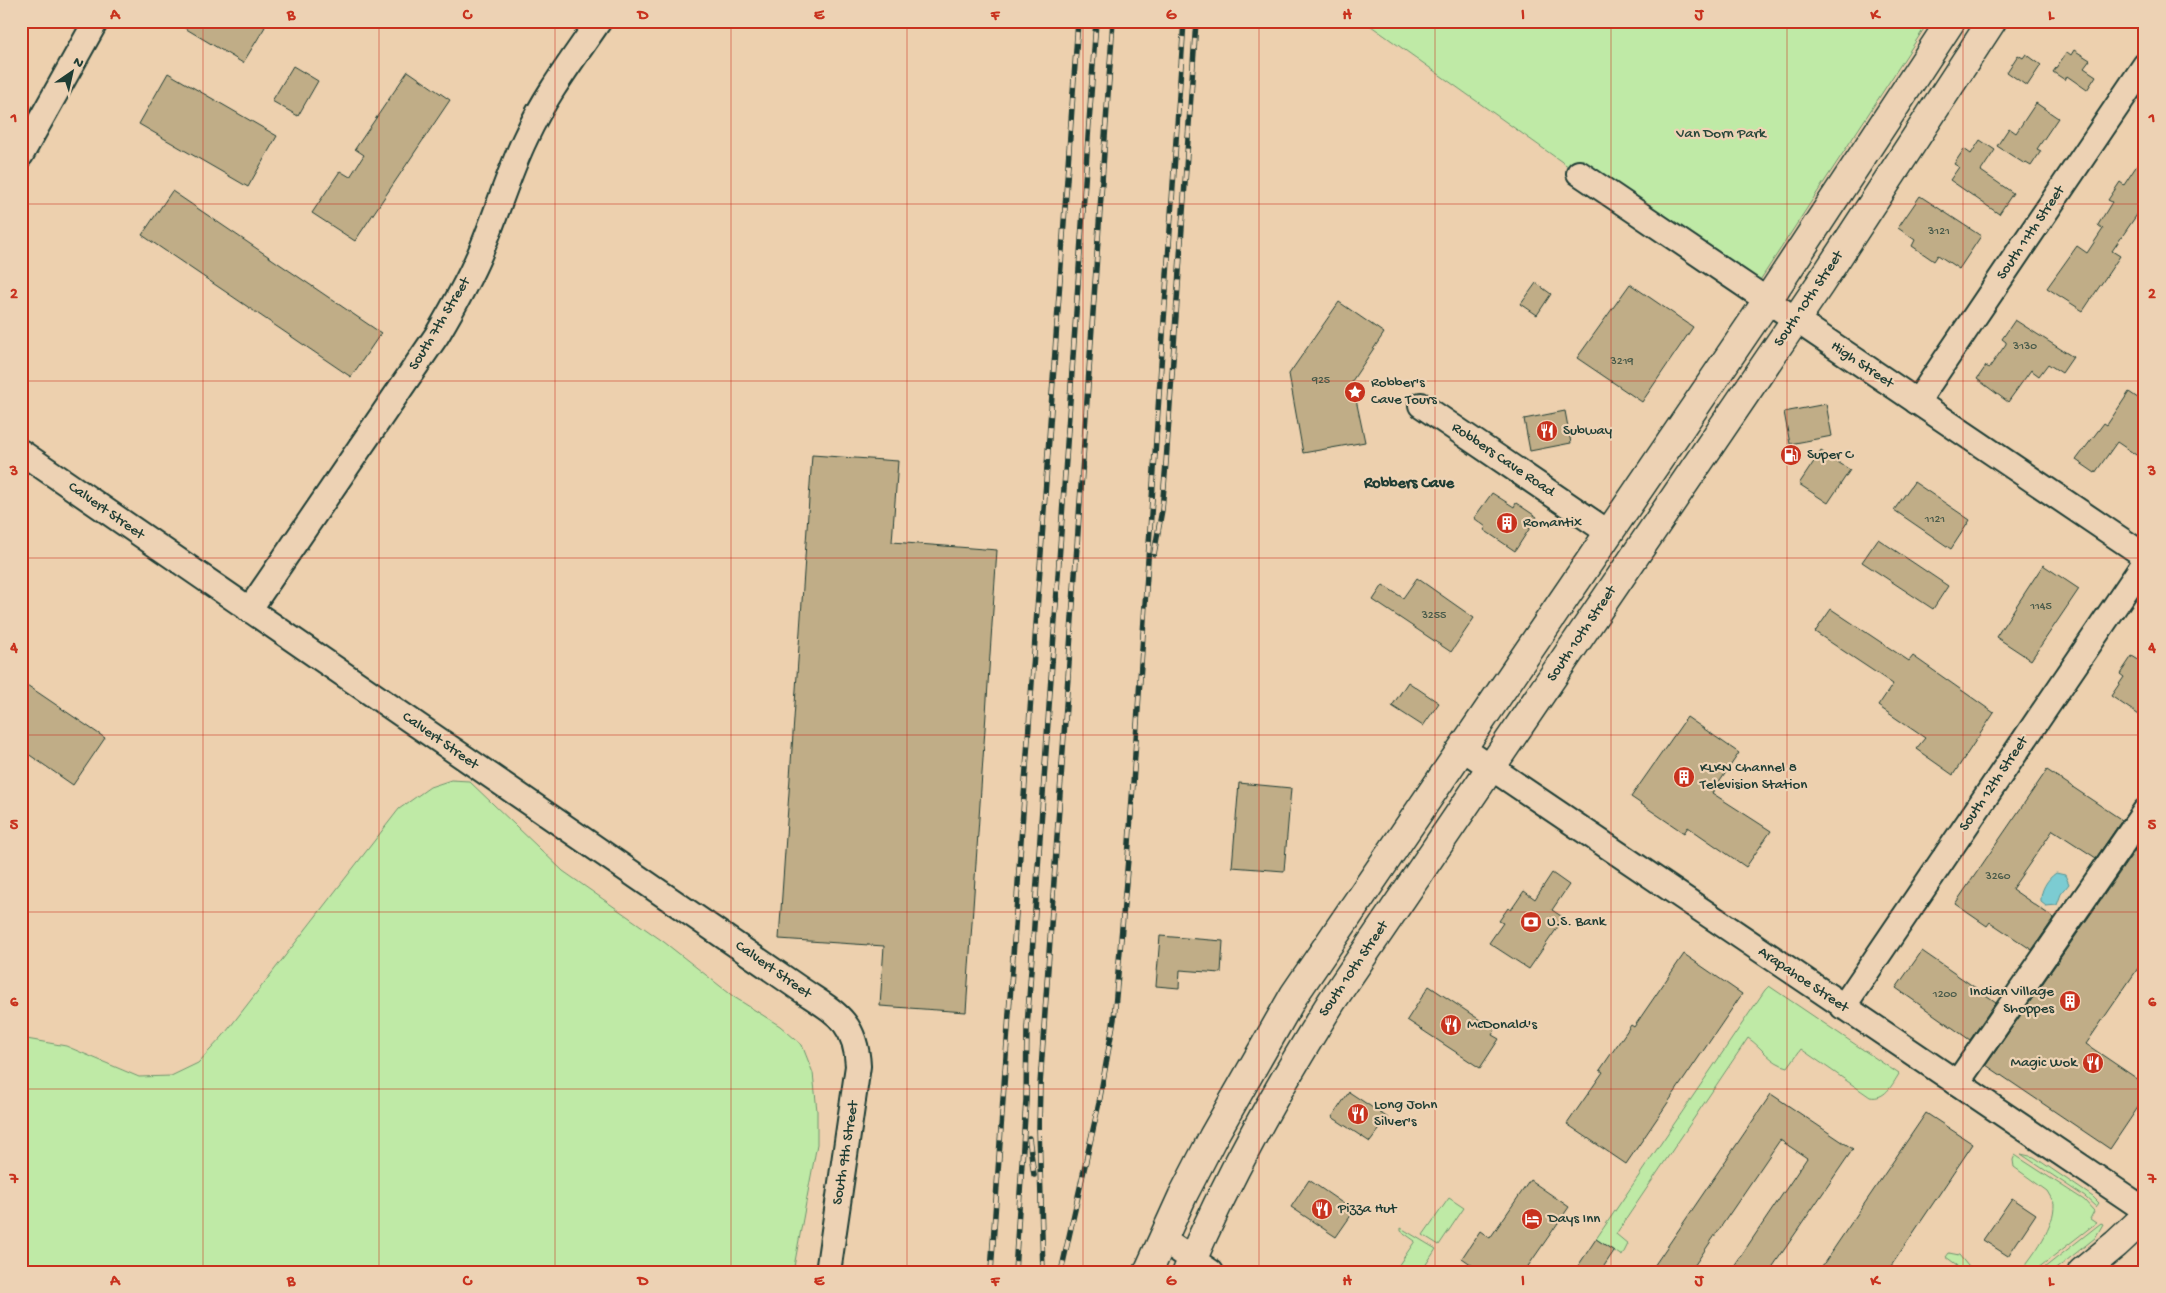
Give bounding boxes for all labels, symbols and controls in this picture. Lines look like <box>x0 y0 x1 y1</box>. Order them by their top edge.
text: A <box>109 7 121 26</box>
text: B <box>286 7 296 26</box>
text: C <box>462 7 473 26</box>
text: D <box>636 7 649 26</box>
text: E <box>814 7 825 26</box>
text: F <box>990 7 1001 26</box>
text: G <box>1166 7 1177 26</box>
text: H <box>1342 7 1352 26</box>
text: I <box>1521 7 1525 26</box>
text: J <box>1694 7 1705 26</box>
text: K <box>1870 7 1882 26</box>
text: L <box>2048 7 2055 26</box>
north arrow <box>48 48 98 98</box>
text: N <box>69 54 86 73</box>
text: 1 <box>10 110 17 129</box>
text: 1 <box>2148 110 2155 129</box>
park label: Van Dorn Park <box>1675 125 1767 143</box>
street label: South 11th Street <box>1993 181 2070 283</box>
house number: 3121 <box>1927 225 1950 239</box>
street label: South 10th Street <box>1770 246 1849 350</box>
street label: South 7th Street <box>405 273 476 374</box>
text: 2 <box>10 286 18 305</box>
text: 2 <box>2148 286 2156 305</box>
street label: High Street <box>1827 337 1898 394</box>
house number: 3130 <box>2012 340 2037 354</box>
house number: 3219 <box>1610 355 1633 369</box>
house number: 925 <box>1311 374 1330 388</box>
place label: Robber's Cave Tours <box>1371 374 1437 409</box>
place icon: Robber's Cave Tours <box>1343 380 1367 404</box>
street label: Robbers Cave Road <box>1448 419 1559 502</box>
restaurant icon: Subway <box>1535 419 1559 443</box>
place label: Subway <box>1563 422 1613 440</box>
fuel station icon: Super C <box>1779 443 1803 467</box>
place label: Super C <box>1807 446 1854 464</box>
text: 3 <box>9 463 18 482</box>
text: 3 <box>2147 463 2156 482</box>
district label: Robbers Cave <box>1363 475 1455 494</box>
street label: Calvert Street <box>64 478 149 545</box>
building icon: Romantix <box>1495 511 1519 535</box>
house number: 1121 <box>1924 513 1945 527</box>
place label: Romantix <box>1523 514 1582 532</box>
street label: South 10th Street <box>1543 581 1622 685</box>
house number: 1145 <box>2029 600 2052 614</box>
house number: 3255 <box>1421 609 1446 623</box>
text: 4 <box>9 640 18 659</box>
text: 4 <box>2147 640 2156 659</box>
street label: Calvert Street <box>398 708 483 775</box>
street label: South 12th Street <box>1956 732 2033 835</box>
place label: KLKN Channel 8 Television Station <box>1699 759 1807 794</box>
building icon: KLKN Channel 8 Television Station <box>1672 765 1696 789</box>
text: 5 <box>10 817 19 836</box>
text: 5 <box>2148 817 2157 836</box>
house number: 3260 <box>1984 870 2011 884</box>
bank icon: U.S. Bank <box>1519 910 1543 934</box>
place label: U.S. Bank <box>1547 913 1607 931</box>
street label: South 10th Street <box>1315 916 1394 1020</box>
street label: Calvert Street <box>731 937 816 1004</box>
street label: Arapahoe Street <box>1754 943 1853 1018</box>
place label: Indian Village Shoppes <box>1969 983 2054 1018</box>
house number: 1200 <box>1932 988 1957 1002</box>
building icon: Indian Village Shoppes <box>2058 989 2082 1013</box>
text: 6 <box>10 994 19 1013</box>
text: 6 <box>2148 994 2157 1013</box>
restaurant icon: McDonald's <box>1439 1013 1463 1037</box>
place label: McDonald's <box>1467 1016 1537 1034</box>
restaurant icon: Magic Wok <box>2081 1051 2105 1075</box>
place label: Magic Wok <box>2011 1054 2078 1072</box>
place label: Long John Silver's <box>1374 1096 1437 1131</box>
street label: South 9th Street <box>829 1098 863 1206</box>
restaurant icon: Long John Silver's <box>1346 1102 1370 1126</box>
text: 7 <box>9 1171 19 1190</box>
text: 7 <box>2147 1171 2157 1190</box>
restaurant icon: Pizza Hut <box>1310 1197 1334 1221</box>
place label: Pizza Hut <box>1337 1200 1398 1218</box>
hotel icon: Days Inn <box>1520 1207 1544 1231</box>
place label: Days Inn <box>1547 1210 1600 1228</box>
text: A <box>109 1273 121 1292</box>
text: B <box>286 1273 296 1292</box>
text: C <box>462 1273 473 1292</box>
text: D <box>636 1273 649 1292</box>
text: E <box>814 1273 825 1292</box>
text: F <box>990 1273 1001 1292</box>
text: G <box>1166 1273 1177 1292</box>
text: H <box>1342 1273 1352 1292</box>
text: I <box>1521 1273 1525 1292</box>
text: J <box>1694 1273 1705 1292</box>
text: K <box>1870 1273 1882 1292</box>
text: L <box>2048 1273 2055 1292</box>

